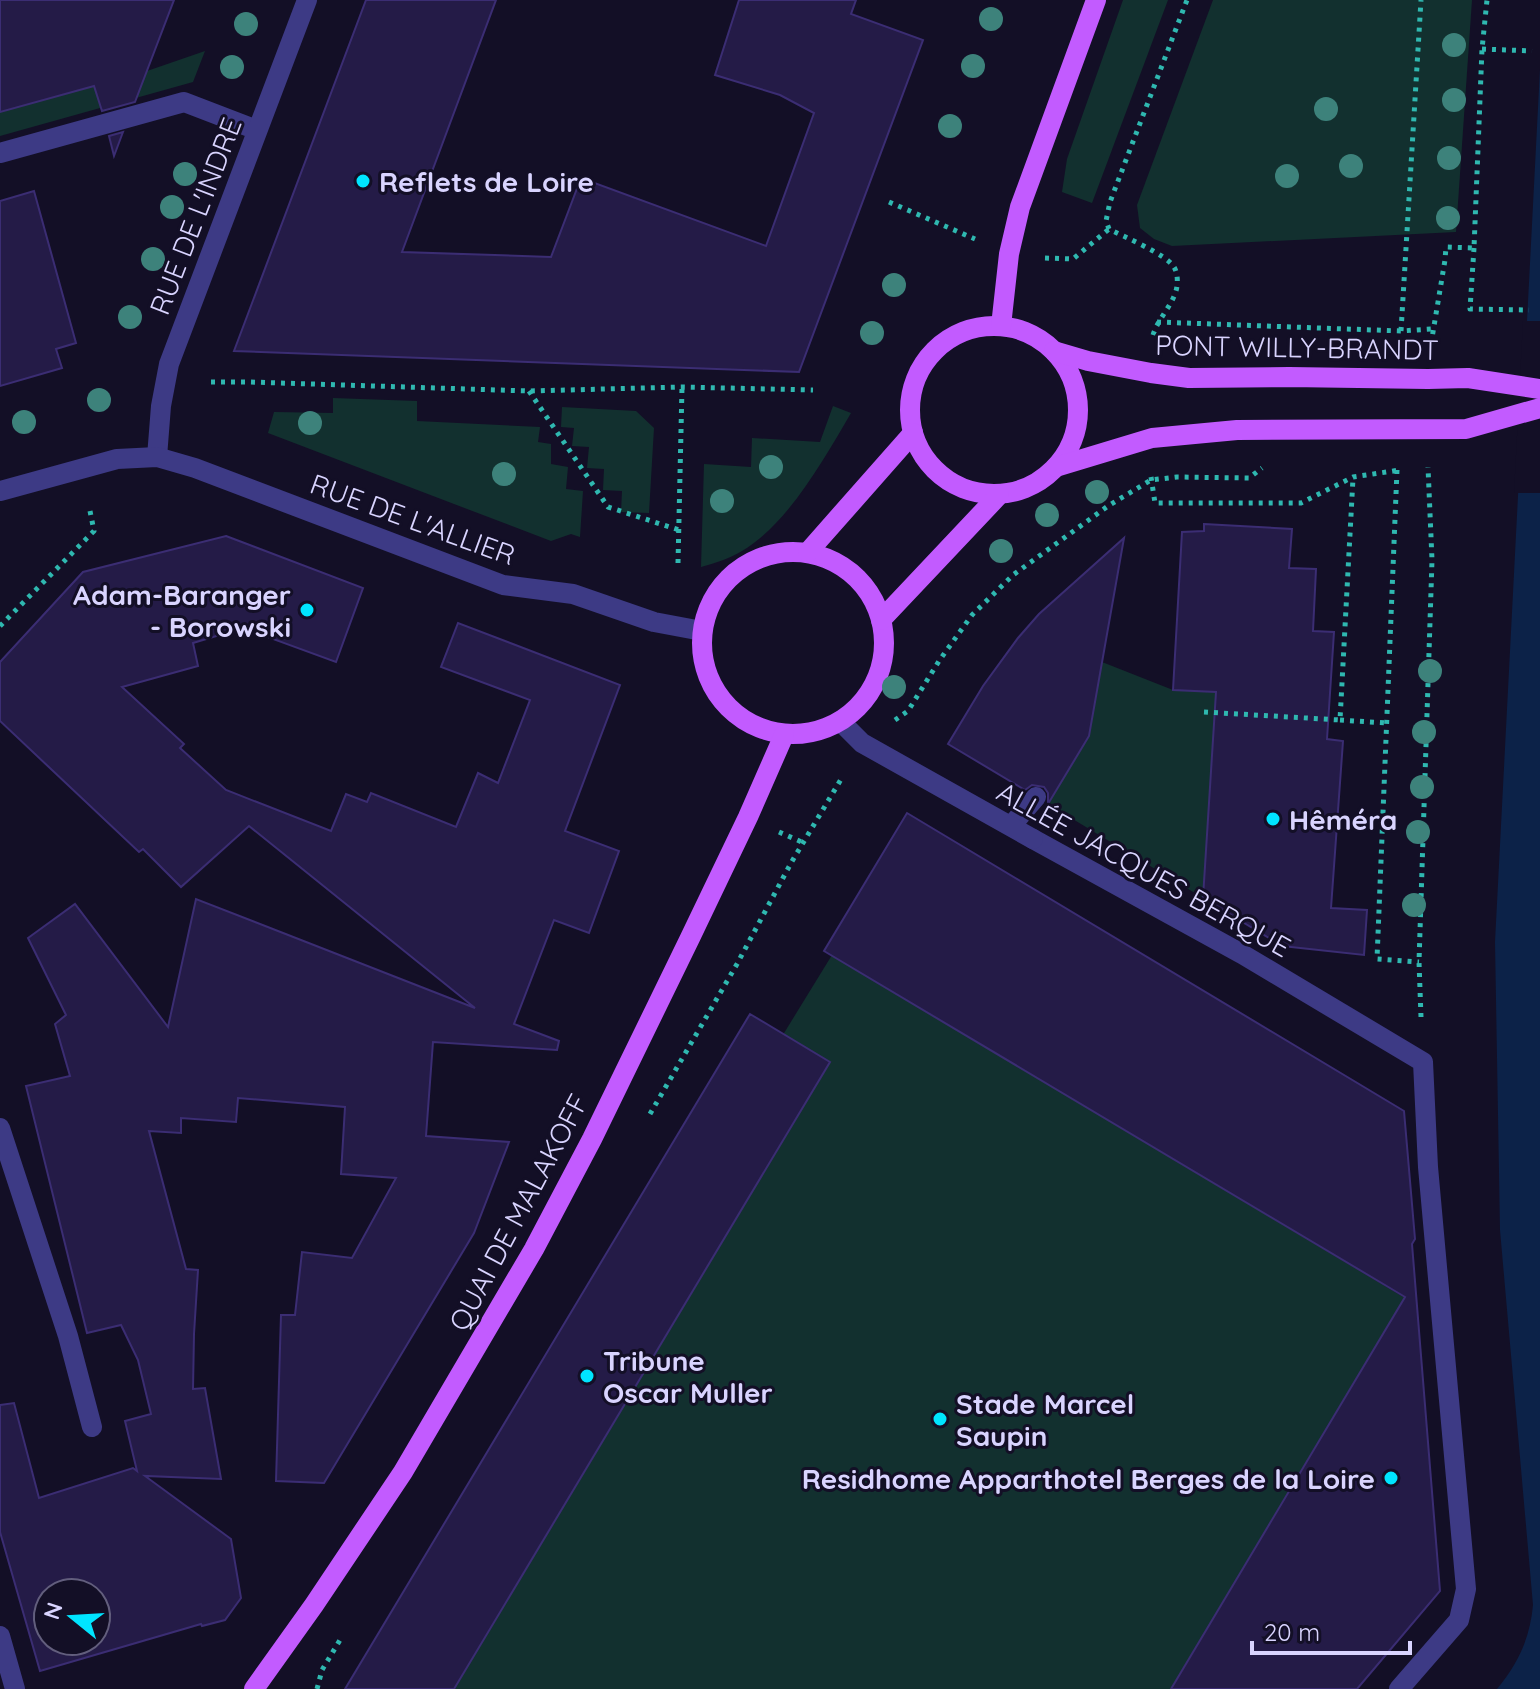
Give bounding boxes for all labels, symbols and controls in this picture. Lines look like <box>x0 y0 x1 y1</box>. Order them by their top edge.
street label: RUE DE L'INDRE <box>141 112 249 320</box>
place label: Reflets de Loire <box>379 164 594 199</box>
marker: Reflets de Loire <box>354 172 372 190</box>
street label: PONT WILLY-BRANDT <box>1155 327 1439 367</box>
street label: RUE DE L'ALLIER <box>306 466 520 572</box>
place label: Adam-Baranger - Borowski <box>73 577 291 644</box>
marker: Adam-Baranger - Borowski <box>298 601 316 619</box>
street label: ALLÉE JACQUES BERQUE <box>991 774 1297 964</box>
place label: Hêméra <box>1289 802 1397 837</box>
marker: Hêméra <box>1264 810 1282 828</box>
street label: QUAI DE MALAKOFF <box>441 1088 595 1336</box>
place label: Tribune Oscar Muller <box>603 1343 773 1410</box>
marker: Tribune Oscar Muller <box>578 1367 596 1385</box>
place label: Stade Marcel Saupin <box>956 1386 1134 1453</box>
marker: Stade Marcel Saupin <box>931 1410 949 1428</box>
place label: Residhome Apparthotel Berges de la Loire <box>802 1461 1375 1496</box>
marker: Residhome Apparthotel Berges de la Loire <box>1382 1469 1400 1487</box>
north arrow <box>32 1577 112 1657</box>
text: N <box>37 1599 69 1623</box>
scale bar <box>1252 1605 1410 1655</box>
text: 20 m <box>1264 1617 1320 1647</box>

